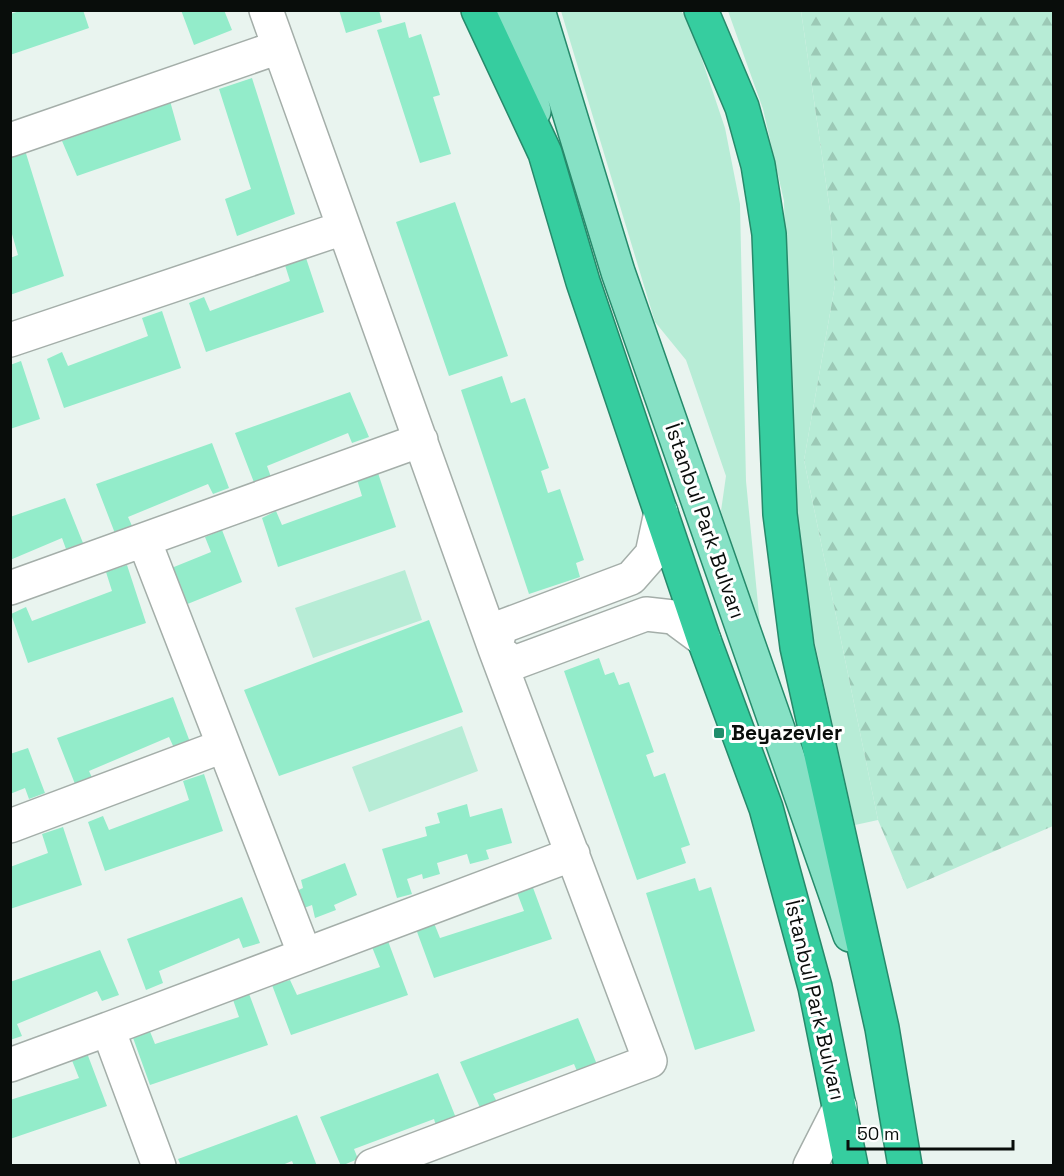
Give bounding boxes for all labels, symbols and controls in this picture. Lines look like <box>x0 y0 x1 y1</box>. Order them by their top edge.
street label: İstanbul Park Bulvarı <box>659 420 752 622</box>
place label: Beyazevler <box>731 719 842 746</box>
marker: Beyazevler <box>712 726 726 740</box>
street label: İstanbul Park Bulvarı <box>779 897 852 1103</box>
scale bar <box>848 1113 1013 1151</box>
text: 50 m <box>857 1122 899 1145</box>

